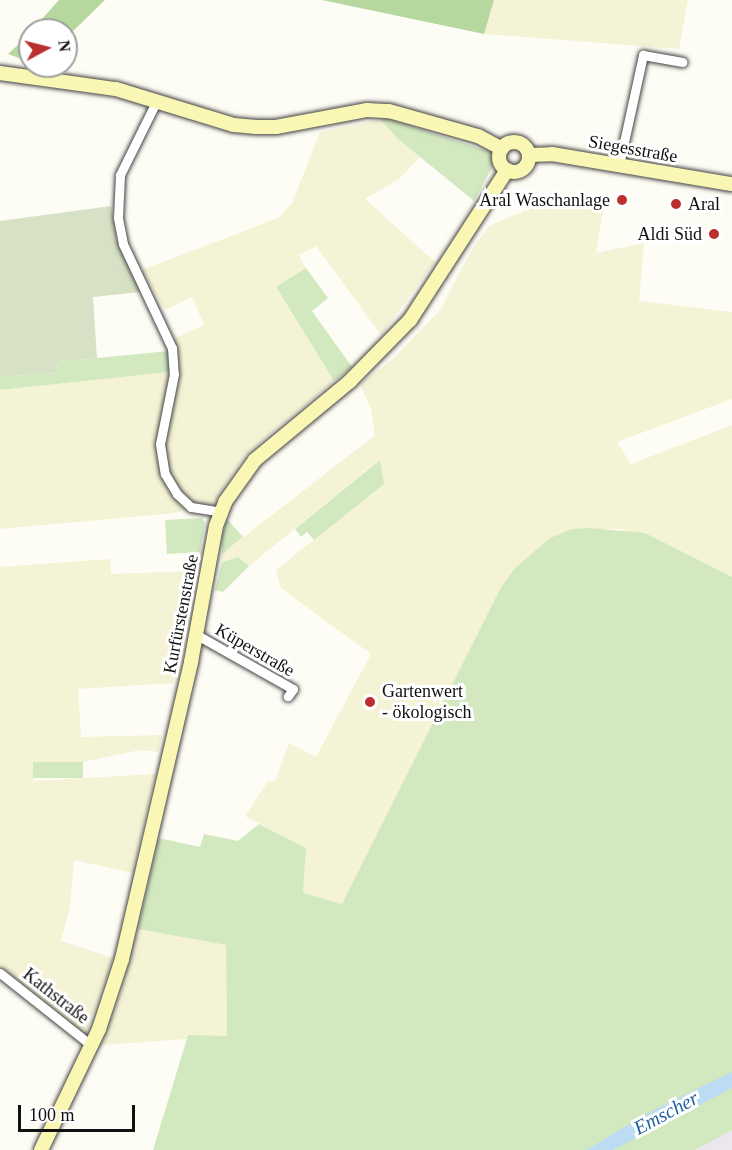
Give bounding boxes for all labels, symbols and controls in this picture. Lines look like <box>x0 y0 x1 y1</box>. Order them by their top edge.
north arrow <box>18 18 78 78</box>
text: N <box>55 39 74 53</box>
street label: Siegesstraße <box>587 131 679 167</box>
place label: Aral Waschanlage <box>479 189 610 211</box>
marker: Aral Waschanlage <box>615 193 629 207</box>
place label: Aral <box>688 193 720 215</box>
marker: Aral <box>669 197 683 211</box>
place label: Aldi Süd <box>637 223 702 245</box>
marker: Aldi Süd <box>707 227 721 241</box>
street label: Kurfürstenstraße <box>159 553 203 675</box>
street label: Küperstraße <box>212 619 298 681</box>
place label: Gartenwert - ökologisch <box>382 681 471 724</box>
marker: Gartenwert - ökologisch <box>363 695 377 709</box>
street label: Kathstraße <box>19 963 93 1029</box>
water label: Emscher <box>629 1086 703 1140</box>
scale bar <box>21 1093 138 1131</box>
text: 100 m <box>29 1105 75 1125</box>

